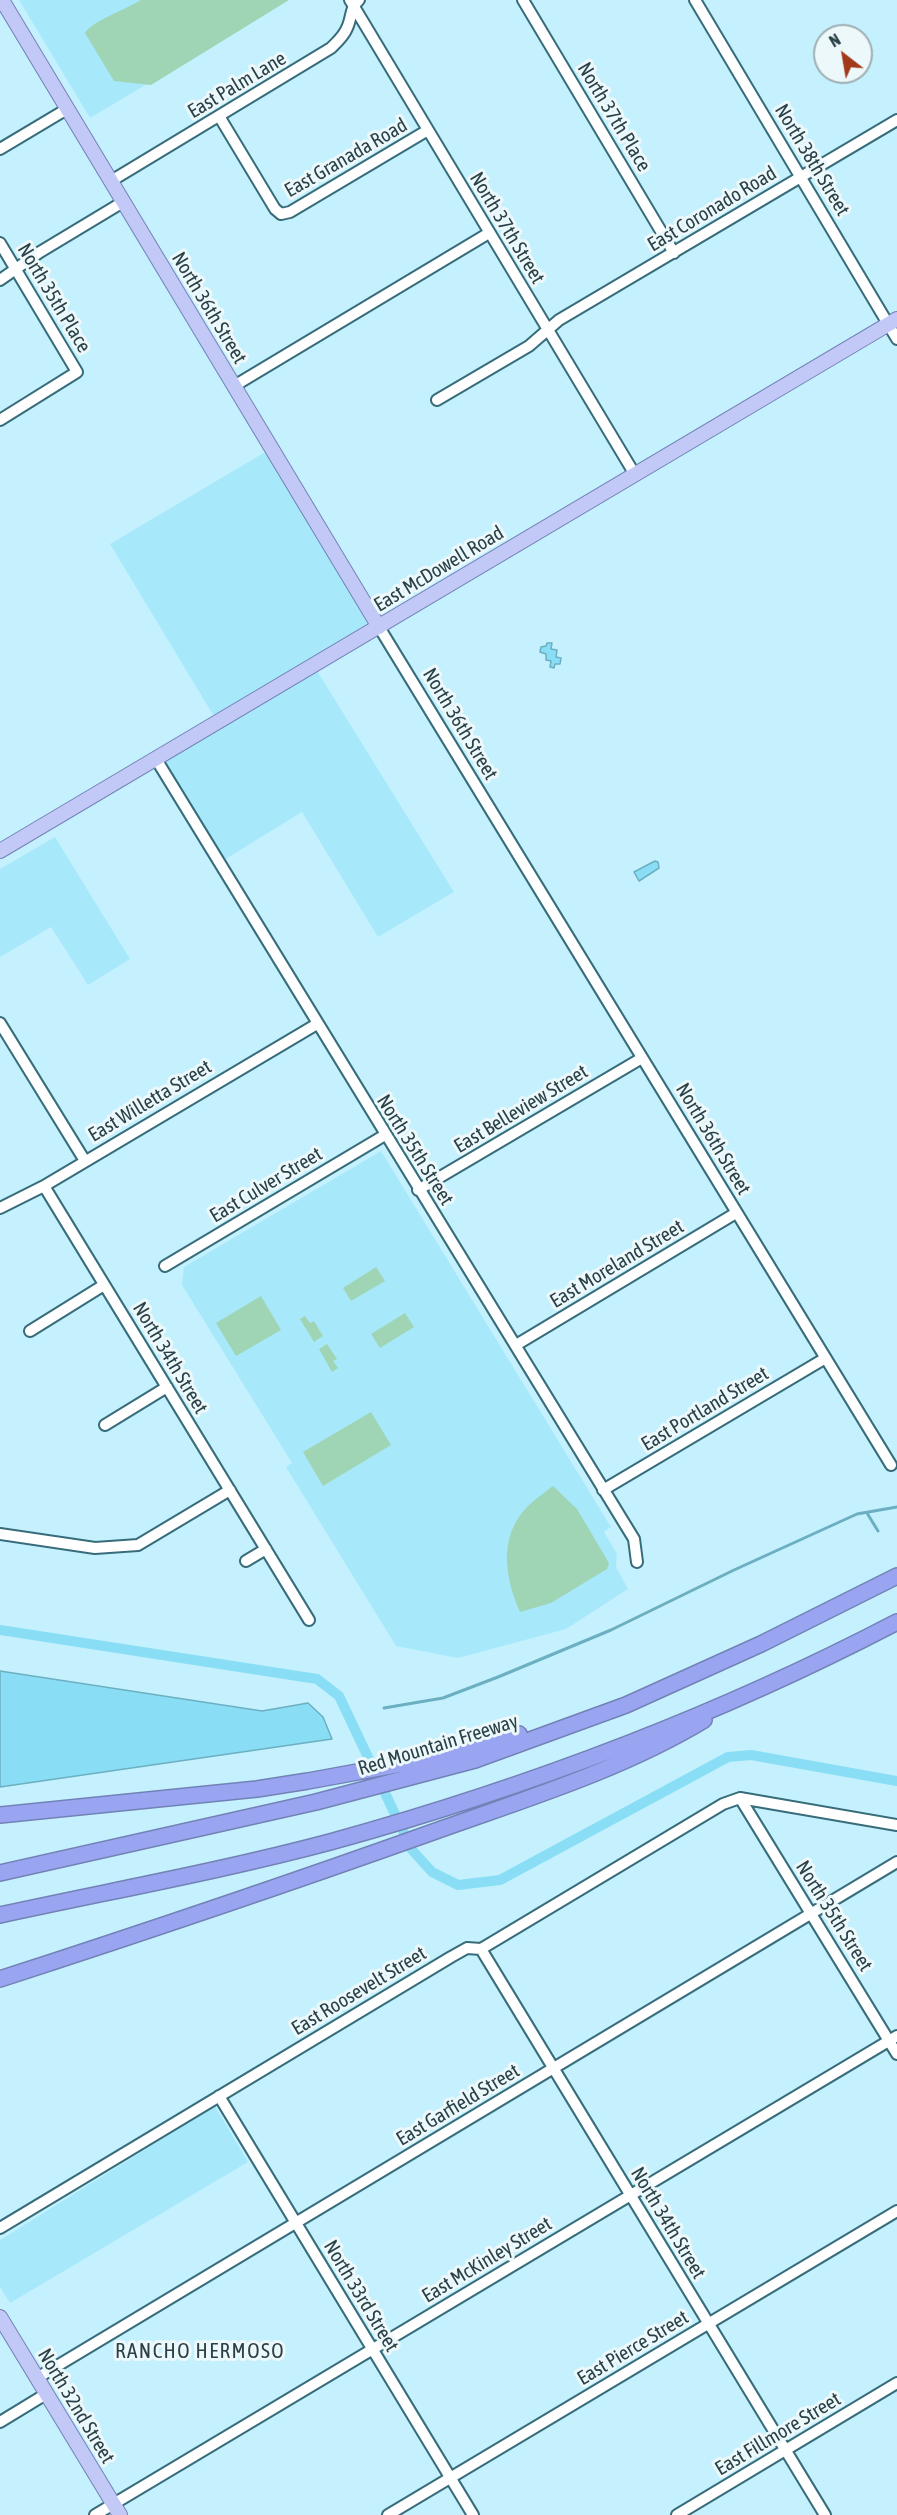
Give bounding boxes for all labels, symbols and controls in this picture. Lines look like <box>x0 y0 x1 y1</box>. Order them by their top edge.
north arrow <box>813 24 873 84</box>
text: N <box>826 30 843 50</box>
street label: East Palm Lane <box>184 46 290 124</box>
street label: North 37th Place <box>572 58 656 176</box>
street label: North 38th Street <box>769 100 855 220</box>
street label: East Granada Road <box>280 113 412 203</box>
street label: East Coronado Road <box>643 161 781 257</box>
street label: North 37th Street <box>464 168 550 288</box>
street label: North 35th Place <box>12 239 96 357</box>
street label: North 36th Street <box>166 248 252 368</box>
street label: East McDowell Road <box>370 521 508 617</box>
street label: North 36th Street <box>417 664 503 784</box>
street label: East Willetta Street <box>84 1055 216 1147</box>
street label: East Belleview Street <box>450 1060 592 1158</box>
street label: North 36th Street <box>670 1079 756 1199</box>
street label: North 35th Street <box>371 1090 459 1210</box>
street label: East Culver Street <box>205 1142 327 1228</box>
street label: East Moreland Street <box>546 1215 688 1313</box>
street label: North 34th Street <box>127 1298 213 1418</box>
street label: East Portland Street <box>637 1362 773 1456</box>
street label: Red Mountain Freeway <box>355 1709 521 1781</box>
street label: North 35th Street <box>790 1856 878 1976</box>
street label: East Roosevelt Street <box>287 1941 431 2041</box>
street label: East Garfield Street <box>392 2059 524 2151</box>
street label: North 34th Street <box>625 2163 711 2283</box>
street label: East McKinley Street <box>418 2212 556 2308</box>
street label: North 33rd Street <box>318 2236 404 2356</box>
street label: East Pierce Street <box>573 2305 693 2391</box>
district label: RANCHO HERMOSO <box>115 2338 285 2364</box>
street label: North 32nd Street <box>32 2344 120 2468</box>
street label: East Fillmore Street <box>711 2387 845 2481</box>

